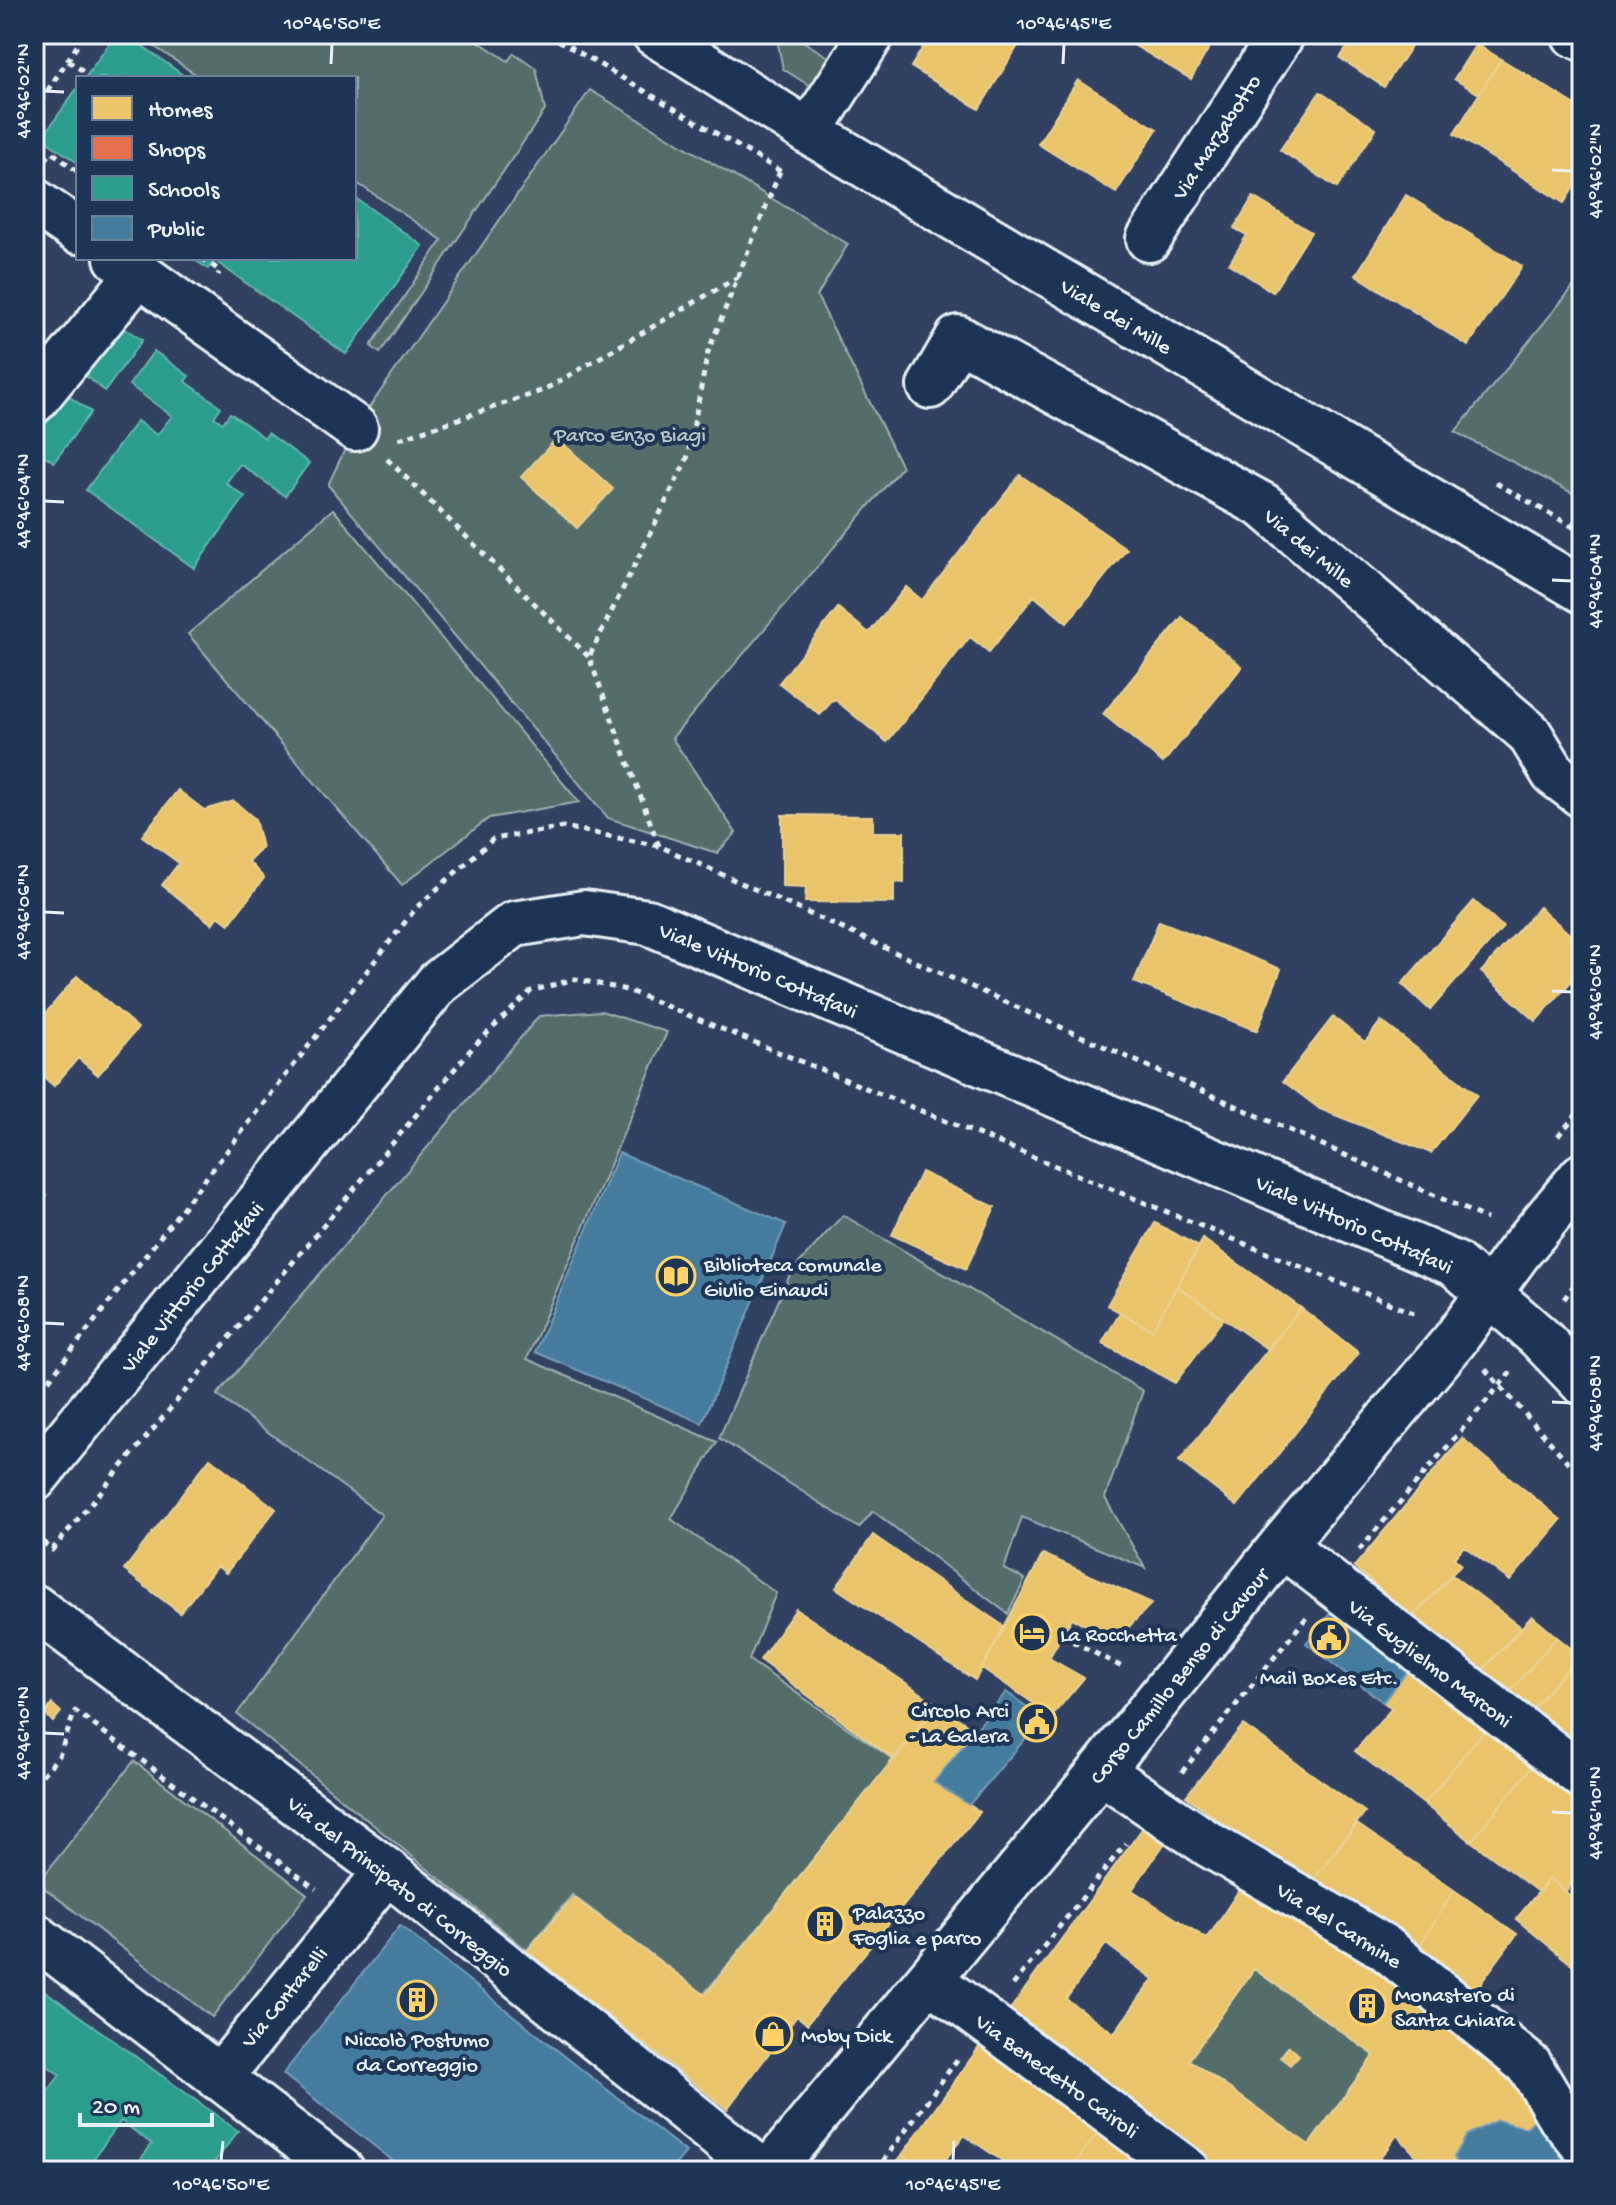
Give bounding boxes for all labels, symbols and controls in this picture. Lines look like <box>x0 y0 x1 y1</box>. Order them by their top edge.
text: 10°46'50"E <box>283 14 381 37</box>
text: 10°46'45"E <box>1016 14 1112 37</box>
text: 44°46'02"N <box>14 43 37 139</box>
street label: Via Marzabotto <box>1168 71 1268 206</box>
legend <box>76 76 356 260</box>
text: Homes <box>148 97 214 126</box>
text: 44°46'02"N <box>1586 123 1609 219</box>
text: Shops <box>148 137 206 166</box>
text: Schools <box>148 177 220 206</box>
text: Public <box>147 217 205 246</box>
street label: Viale dei Mille <box>1053 274 1176 362</box>
park label: Parco Enzo Biagi <box>553 424 706 450</box>
text: 44°46'04"N <box>14 454 37 548</box>
street label: Via dei Mille <box>1256 504 1358 596</box>
text: 44°46'04"N <box>1586 534 1609 628</box>
text: 44°46'06"N <box>14 864 37 960</box>
street label: Viale Vittorio Cottafavi <box>653 919 861 1026</box>
text: 44°46'06"N <box>1586 944 1609 1040</box>
street label: Viale Vittorio Cottafavi <box>1250 1171 1456 1282</box>
street label: Viale Vittorio Cottafavi <box>116 1198 271 1380</box>
place label: Biblioteca comunale Giulio Einaudi <box>703 1254 882 1305</box>
library icon: Biblioteca comunale Giulio Einaudi <box>655 1255 697 1297</box>
text: 44°46'08"N <box>14 1275 37 1371</box>
text: 44°46'08"N <box>1586 1355 1609 1451</box>
street label: Corso Camillo Benso di Cavour <box>1086 1562 1278 1791</box>
street label: Via Guglielmo Marconi <box>1341 1594 1516 1735</box>
hotel icon: La Rocchetta <box>1011 1612 1053 1654</box>
public building icon: Mail Boxes Etc. <box>1308 1617 1350 1659</box>
place label: La Rocchetta <box>1060 1624 1178 1650</box>
place label: Mail Boxes Etc. <box>1260 1667 1398 1693</box>
text: 44°46'10"N <box>14 1686 37 1780</box>
place label: Circolo Arci - La Galera <box>909 1700 1010 1751</box>
public building icon: Circolo Arci - La Galera <box>1016 1701 1058 1743</box>
text: 44°46'10"N <box>1586 1766 1609 1860</box>
street label: Via del Principato di Correggio <box>280 1791 517 1984</box>
street label: Via del Carmine <box>1270 1878 1406 1977</box>
place label: Palazzo Foglia e parco <box>852 1902 982 1953</box>
building icon: Palazzo Foglia e parco <box>804 1903 846 1945</box>
street label: Via Contarelli <box>237 1943 335 2055</box>
building icon: Niccolò Postumo da Correggio <box>396 1979 438 2021</box>
place label: Monastero di Santa Chiara <box>1395 1984 1516 2035</box>
building icon: Monastero di Santa Chiara <box>1346 1985 1388 2027</box>
street label: Via Benedetto Cairoli <box>968 2010 1142 2146</box>
shop icon: Moby Dick <box>752 2013 794 2055</box>
place label: Moby Dick <box>801 2025 894 2051</box>
place label: Niccolò Postumo da Correggio <box>345 2029 489 2080</box>
scale bar <box>80 2077 212 2127</box>
text: 20 m <box>92 2094 140 2123</box>
text: 10°46'50"E <box>172 2175 270 2198</box>
text: 10°46'45"E <box>905 2175 1001 2198</box>

